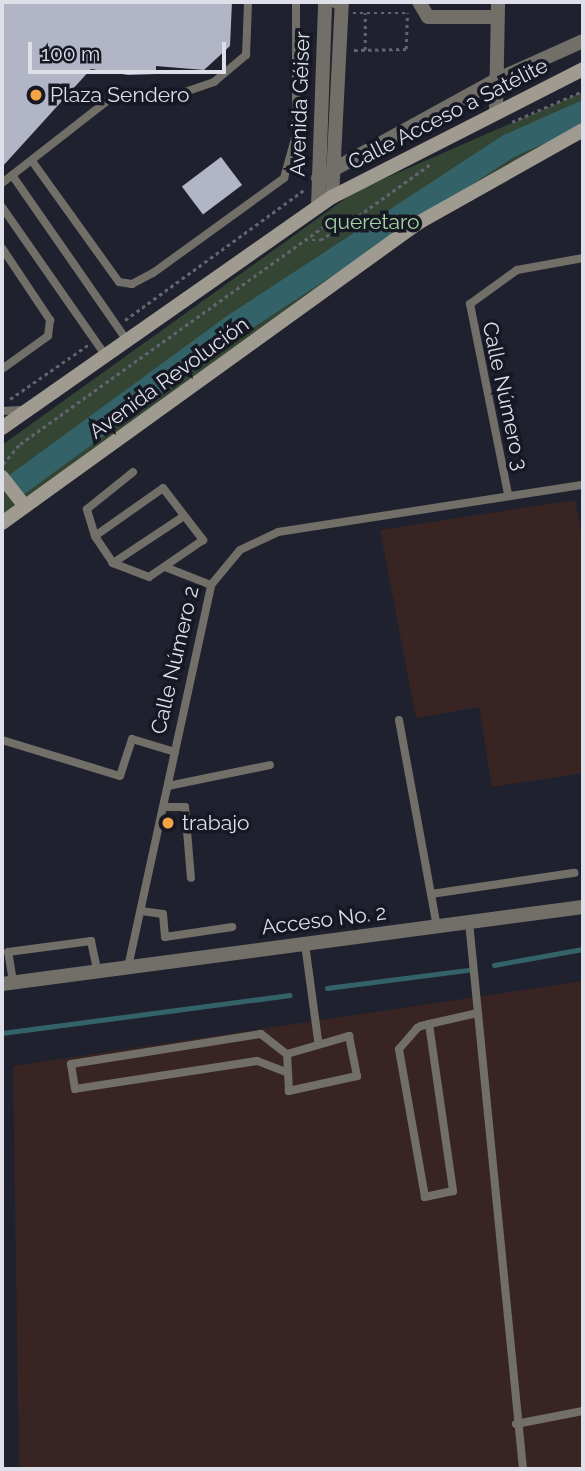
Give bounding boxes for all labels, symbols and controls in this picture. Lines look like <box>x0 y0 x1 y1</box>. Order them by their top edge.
scale bar <box>32 28 229 72</box>
street label: Avenida Géiser <box>285 31 315 177</box>
text: 100 m <box>41 41 100 66</box>
street label: Calle Acceso a Satélite <box>344 52 552 176</box>
place label: Plaza Sendero <box>50 82 190 108</box>
marker: Plaza Sendero <box>28 87 44 103</box>
park label: queretaro <box>324 209 420 235</box>
street label: Avenida Revolución <box>84 312 254 444</box>
street label: Calle Número 3 <box>477 319 533 473</box>
street label: Calle Número 2 <box>146 584 204 736</box>
place label: trabajo <box>182 810 249 836</box>
marker: trabajo <box>160 815 176 831</box>
street label: Acceso No. 2 <box>260 900 388 940</box>

